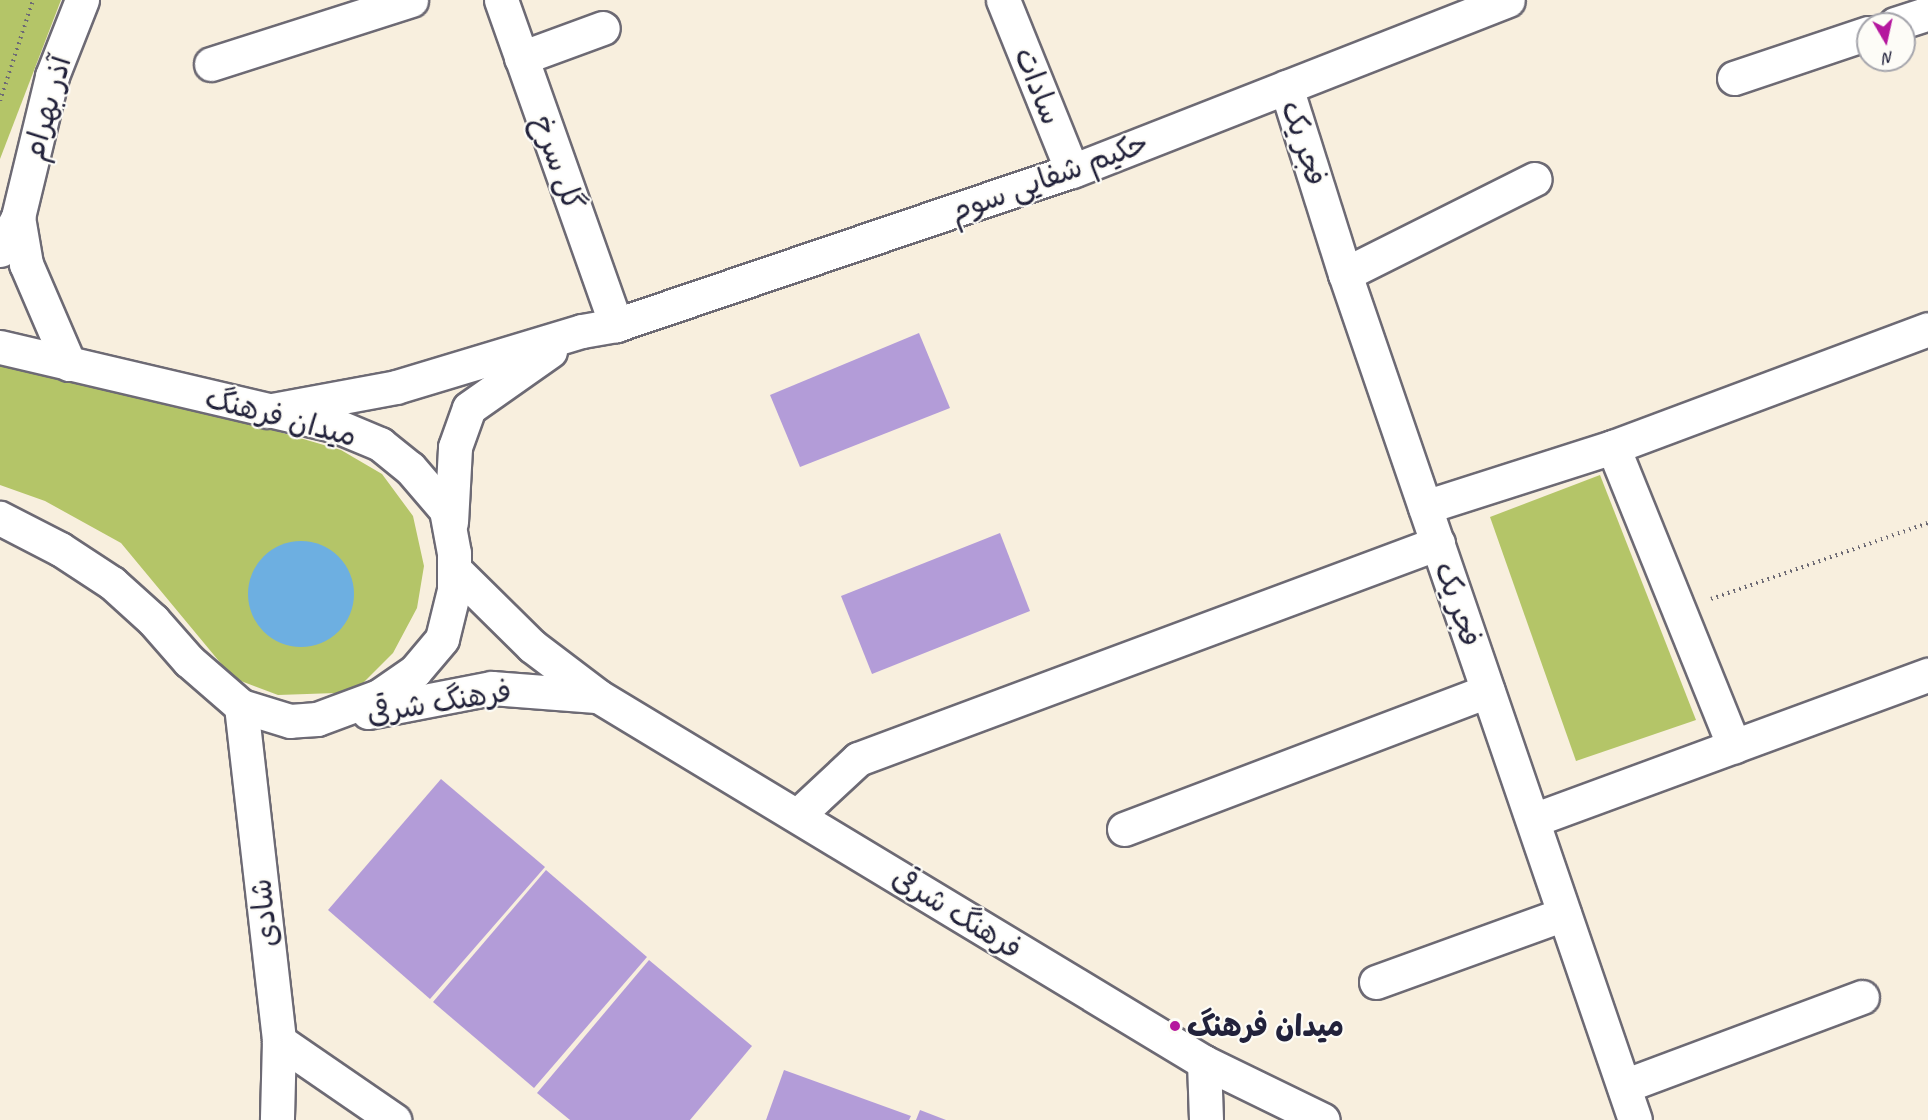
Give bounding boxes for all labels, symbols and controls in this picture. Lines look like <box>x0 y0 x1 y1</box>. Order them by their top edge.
north arrow <box>1856 12 1916 72</box>
street label: سادات <box>1006 42 1070 130</box>
text: N <box>1882 47 1895 68</box>
street label: آذر بهرام <box>15 52 79 164</box>
street label: فجر یک <box>1273 96 1335 190</box>
street label: گل سرخ <box>524 110 592 216</box>
street label: حکیم شفایی سوم <box>945 124 1153 230</box>
street label: میدان فرهنگ <box>201 380 361 454</box>
street label: فجر یک <box>1427 557 1489 651</box>
street label: فرهنگ شرقی <box>364 673 514 731</box>
street label: فرهنگ شرقی <box>886 859 1028 967</box>
street label: شادی <box>243 877 285 949</box>
place label: میدان فرهنگ <box>1187 1008 1344 1044</box>
marker: میدان فرهنگ <box>1168 1019 1182 1033</box>

